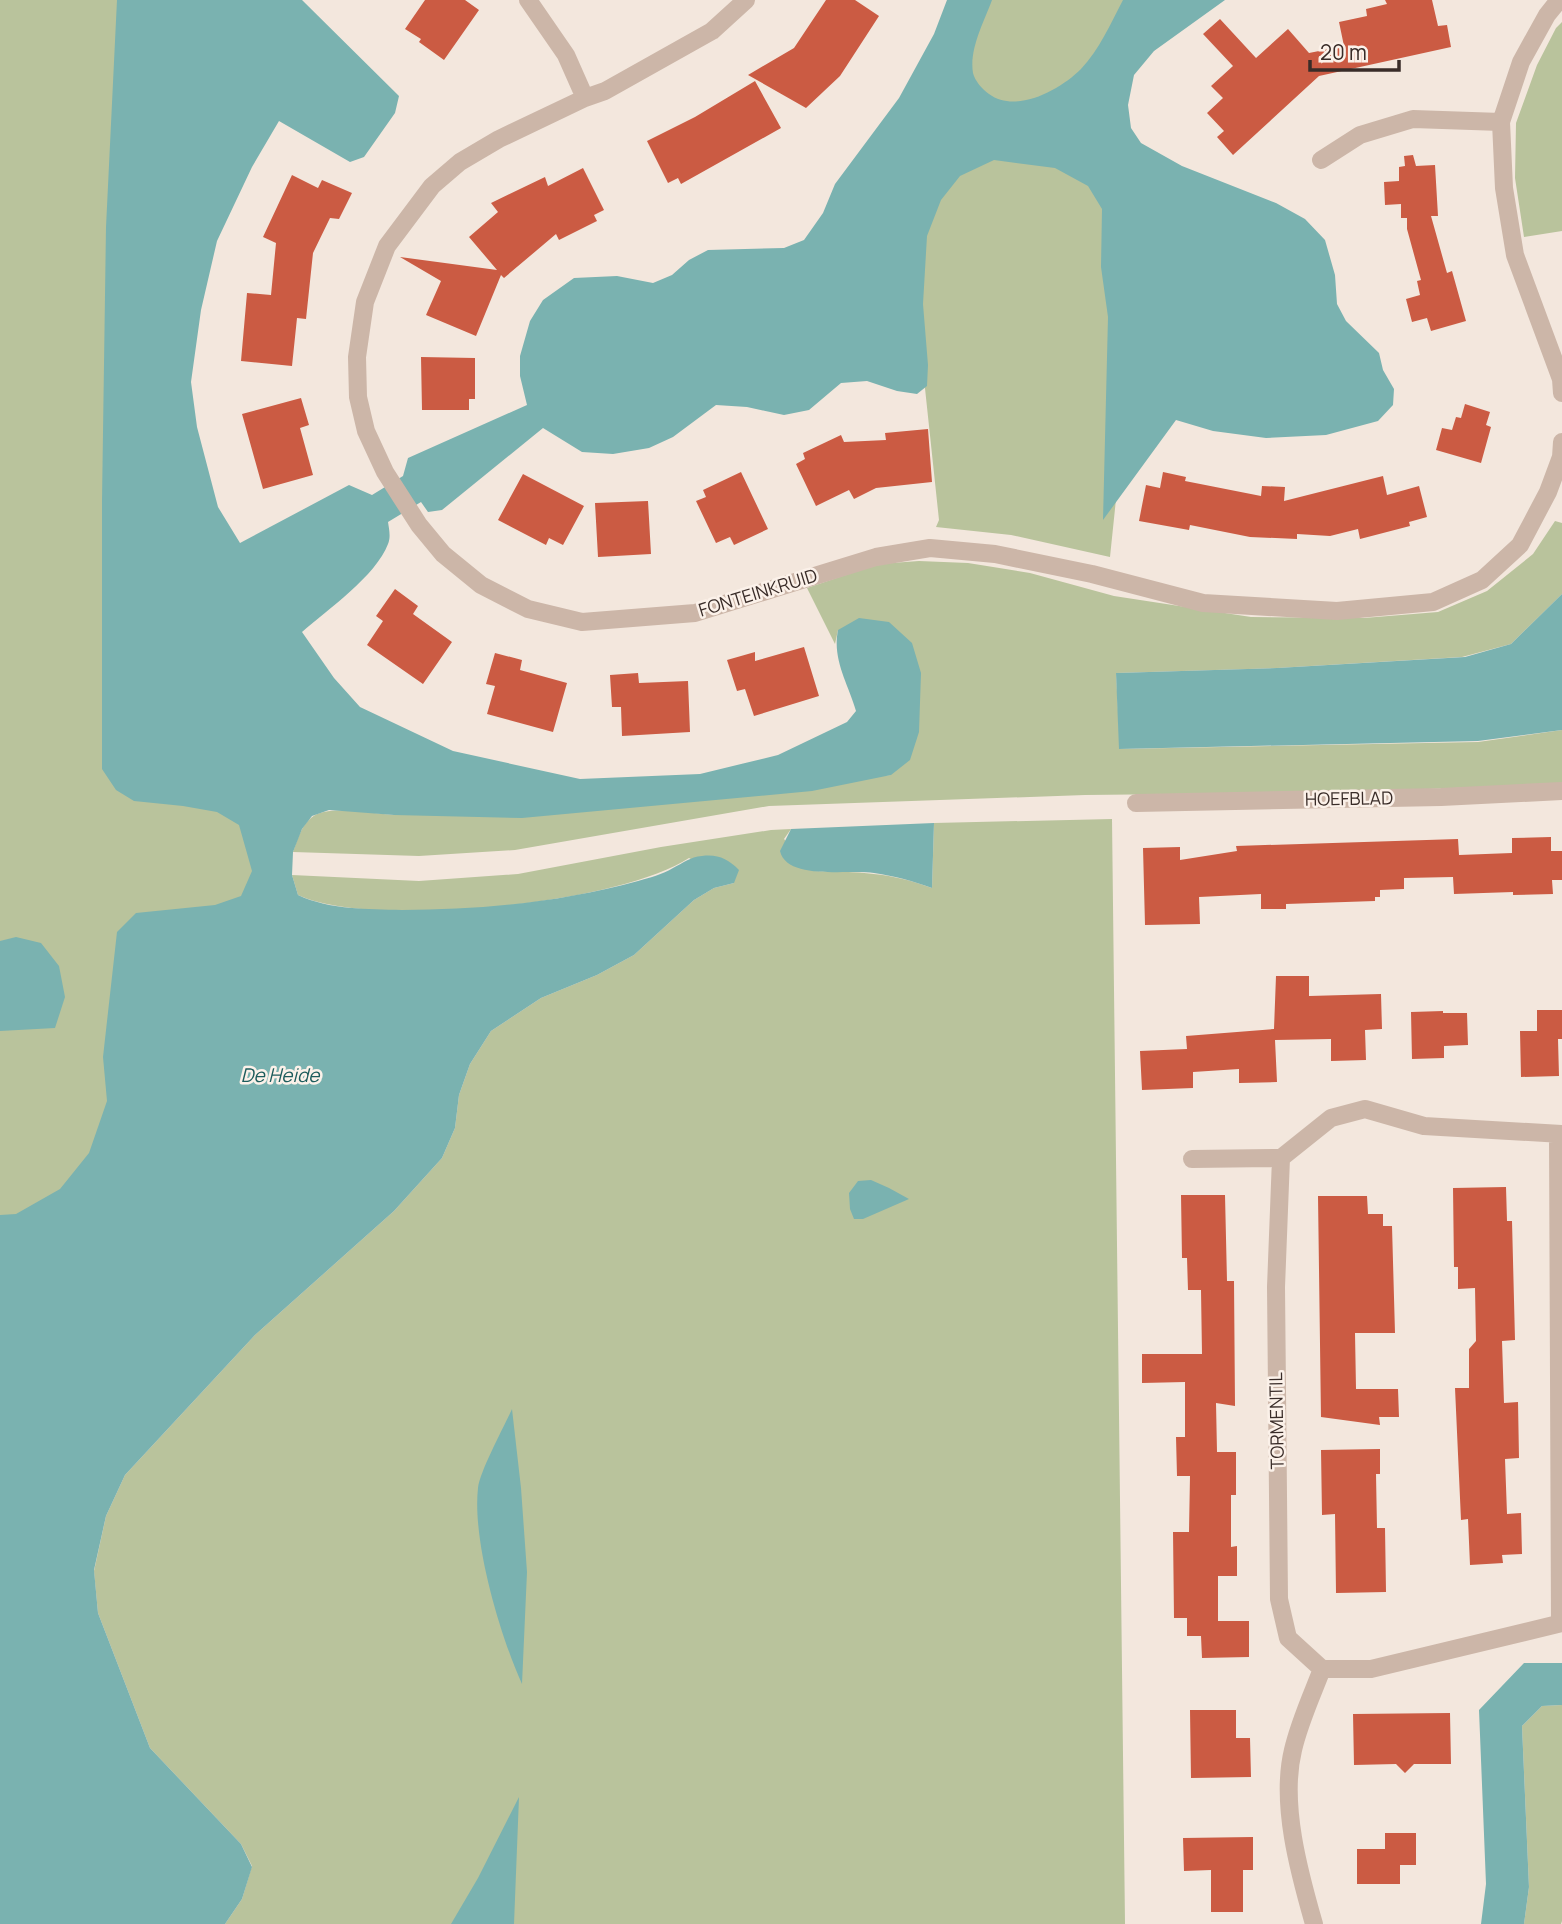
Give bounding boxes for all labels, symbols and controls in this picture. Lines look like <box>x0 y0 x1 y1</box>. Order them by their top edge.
scale bar <box>1310 28 1399 72</box>
text: 20 m <box>1320 38 1367 66</box>
street label: FONTEINKRUID <box>695 563 820 621</box>
street label: HOEFBLAD <box>1305 785 1393 811</box>
water label: De Heide <box>241 1062 321 1088</box>
street label: TORMENTIL <box>1263 1372 1289 1470</box>

